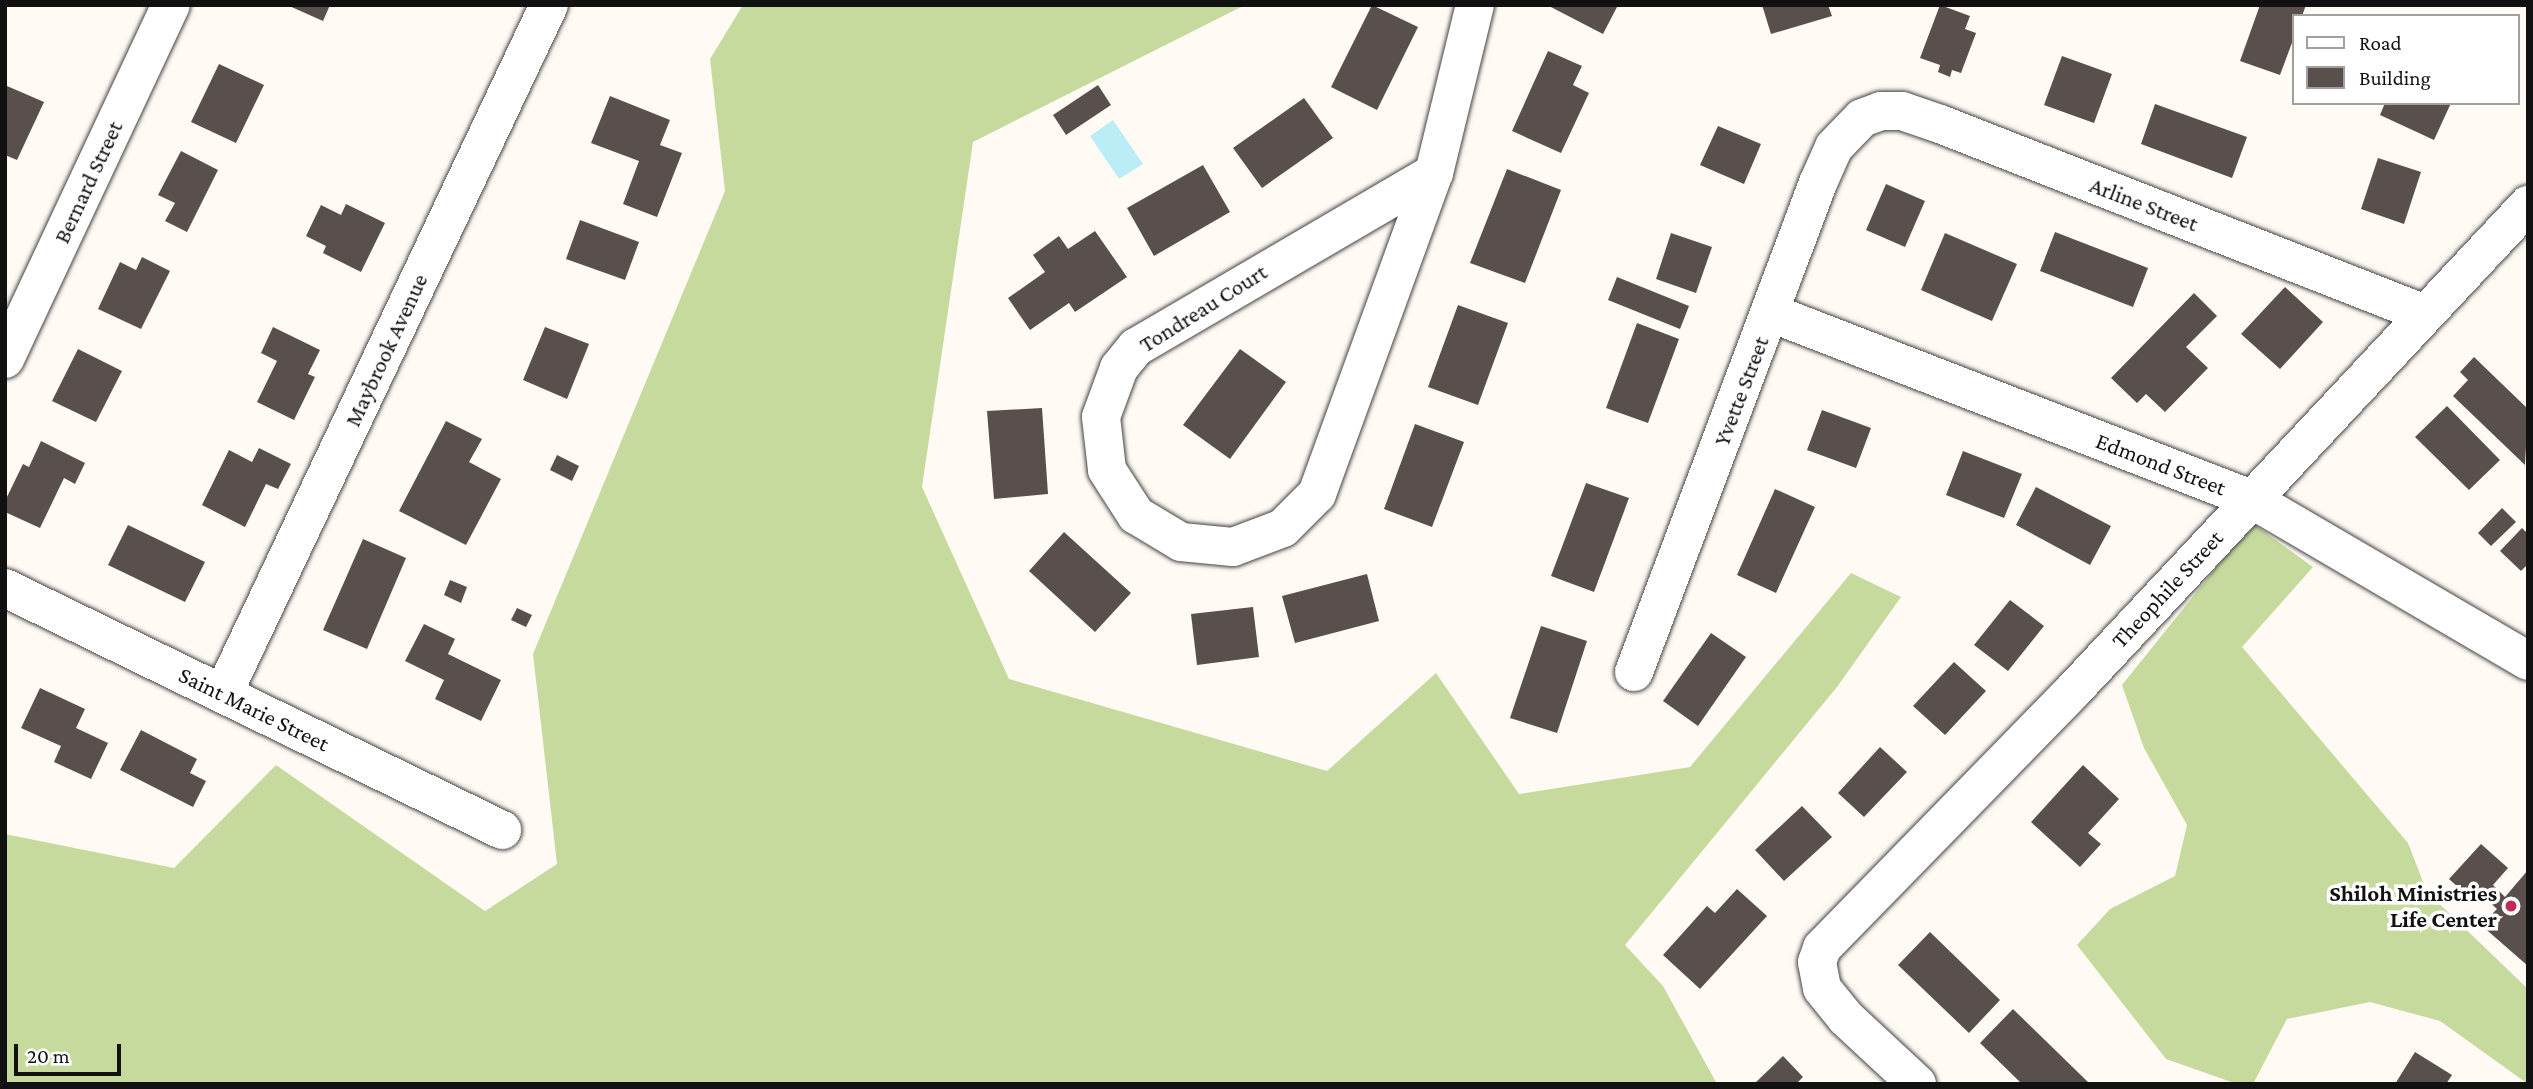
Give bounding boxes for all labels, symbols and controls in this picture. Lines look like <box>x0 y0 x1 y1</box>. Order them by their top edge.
legend <box>2292 14 2519 105</box>
text: Road <box>2359 31 2402 55</box>
text: Building <box>2359 66 2431 90</box>
street label: Bernard Street <box>48 116 128 248</box>
street label: Arline Street <box>2086 171 2202 237</box>
street label: Tondreau Court <box>1134 258 1272 358</box>
street label: Maybrook Avenue <box>339 269 433 431</box>
street label: Yvette Street <box>1707 332 1775 450</box>
street label: Edmond Street <box>2092 427 2230 501</box>
street label: Theophile Street <box>2105 524 2229 654</box>
street label: Saint Marie Street <box>174 661 334 757</box>
place label: Shiloh Ministries Life Center <box>2329 879 2497 933</box>
marker: Shiloh Ministries Life Center <box>2503 898 2519 914</box>
scale bar <box>18 1030 124 1074</box>
text: 20 m <box>27 1044 70 1068</box>

